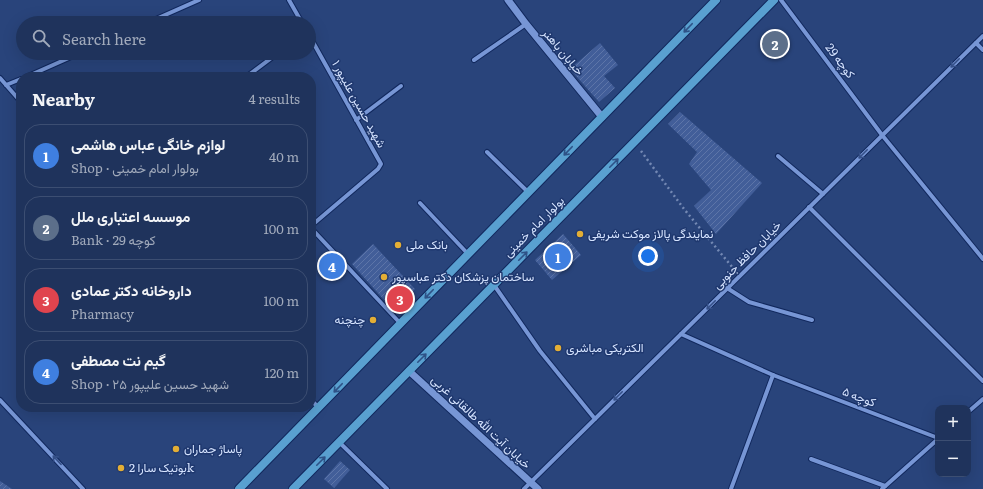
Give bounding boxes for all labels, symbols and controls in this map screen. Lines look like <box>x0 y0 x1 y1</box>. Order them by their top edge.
search box <box>16 16 316 60</box>
street label: خیابان باهنر <box>538 23 589 79</box>
one-way arrow <box>684 23 693 33</box>
icon: search <box>30 27 52 49</box>
text: Search here <box>62 27 146 50</box>
pin: 2 <box>762 29 788 59</box>
street label: کوچه 29 <box>822 39 860 82</box>
street label: شهید حسین علیپور ۱ <box>328 56 391 151</box>
one-way arrow <box>950 58 960 68</box>
text: Nearby <box>32 86 95 111</box>
text: 4 results <box>249 89 300 108</box>
text: لوازم خانگی عباس هاشمی <box>71 132 226 155</box>
one-way arrow <box>564 146 573 156</box>
text: 1 <box>43 147 49 166</box>
text: 40 m <box>269 147 299 166</box>
one-way arrow <box>858 149 868 159</box>
text: Shop · بولوار امام خمینی <box>71 158 199 177</box>
one-way arrow <box>609 158 619 168</box>
street label: بولوار امام خمینی <box>499 192 568 261</box>
text: موسسه اعتباری ملل <box>71 204 190 227</box>
street label: خیابان حافظ جنوبی <box>708 216 785 293</box>
text: 2 <box>43 219 49 238</box>
text: 100 m <box>263 219 299 238</box>
place label: نمایندگی پالاز موکت شریفی <box>588 224 713 242</box>
marker: نمایندگی پالاز موکت شریفی <box>575 229 585 239</box>
text: Bank · کوچه 29 <box>71 230 156 249</box>
place label: بانک ملی <box>406 235 448 253</box>
marker: بانک ملی <box>393 240 403 250</box>
pin: 1 <box>545 242 571 272</box>
your location <box>638 246 658 266</box>
pin: 4 <box>319 251 345 281</box>
one-way arrow <box>518 251 527 261</box>
place label: ساختمان پزشکان دکتر عباسپور <box>391 267 534 285</box>
marker: ساختمان پزشکان دکتر عباسپور <box>379 272 389 282</box>
text: داروخانه دکتر عمادی <box>71 278 192 301</box>
pin: 3 <box>387 284 413 314</box>
one-way arrow <box>424 289 434 299</box>
text: 3 <box>42 291 50 310</box>
text: 100 m <box>263 291 299 310</box>
one-way arrow <box>706 300 716 310</box>
text: Pharmacy <box>71 304 134 323</box>
place label: چنچنه <box>334 310 365 328</box>
marker: چنچنه <box>368 315 378 325</box>
place label: الکتریکی مباشری <box>566 338 644 356</box>
marker: الکتریکی مباشری <box>553 343 563 353</box>
text: گیم نت مصطفی <box>71 348 166 371</box>
one-way arrow <box>417 353 427 363</box>
text: 4 <box>42 363 50 382</box>
text: 120 m <box>264 363 299 382</box>
street label: خیابان آیت الله طالقانی غربی <box>428 370 536 472</box>
text: Shop · شهید حسین علیپور ۲۵ <box>71 374 229 393</box>
street label: کوچه ۵ <box>840 381 879 411</box>
one-way arrow <box>334 382 343 392</box>
one-way arrow <box>613 391 623 401</box>
map controls <box>935 405 971 477</box>
button: + <box>935 405 971 441</box>
place label: پاساژ جماران <box>184 439 243 457</box>
button: − <box>935 441 971 477</box>
marker: پاساژ جماران <box>171 444 181 454</box>
one-way arrow <box>52 455 61 466</box>
one-way arrow <box>316 456 326 466</box>
place label: بوتیک سارا 2k <box>129 458 195 476</box>
marker: بوتیک سارا 2k <box>116 463 126 473</box>

